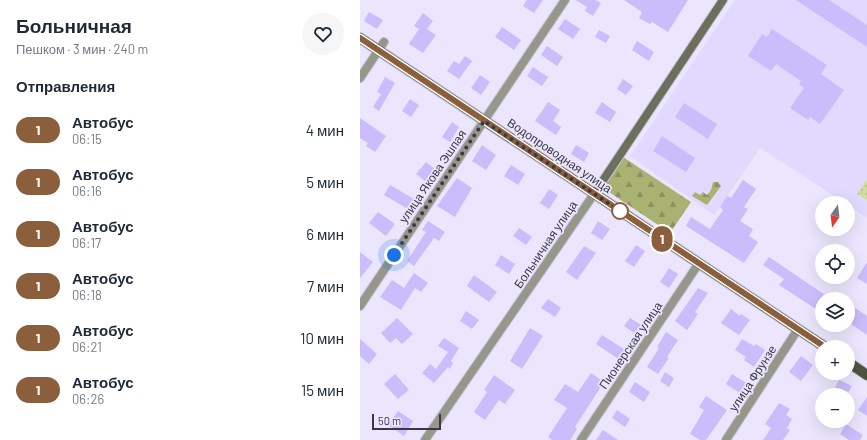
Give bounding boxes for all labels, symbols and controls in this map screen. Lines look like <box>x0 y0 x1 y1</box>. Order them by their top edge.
button: heart <box>302 13 344 55</box>
text: Больничная <box>16 14 132 37</box>
text: Пешком · 3 мин · 240 m <box>16 41 148 57</box>
text: Отправления <box>16 77 115 95</box>
text: Автобус <box>72 113 134 131</box>
street label: Водопроводная улица <box>505 115 615 196</box>
text: 1 <box>36 121 40 138</box>
text: 4 мин <box>306 121 344 139</box>
street label: улица Якова Эшпая <box>396 127 469 226</box>
text: 06:15 <box>72 131 102 147</box>
text: Автобус <box>72 165 134 183</box>
text: 1 <box>36 173 40 190</box>
text: 5 мин <box>306 173 344 191</box>
text: 06:16 <box>72 183 102 199</box>
north arrow <box>815 196 855 236</box>
map controls <box>815 196 855 428</box>
street label: Больничная улица <box>511 197 580 291</box>
unlabelled marker <box>611 202 629 220</box>
text: Автобус <box>72 217 134 235</box>
text: 1 <box>36 225 40 242</box>
text: 6 мин <box>306 225 344 243</box>
line badge: 1 <box>649 226 675 252</box>
text: 1 <box>660 230 664 247</box>
text: 06:17 <box>72 235 101 251</box>
button: locate <box>815 244 855 284</box>
your location <box>384 245 404 265</box>
text: Автобус <box>72 269 134 287</box>
text: 1 <box>36 277 40 294</box>
text: 7 мин <box>307 277 344 295</box>
text: 06:18 <box>72 287 102 303</box>
button: layers <box>815 292 855 332</box>
street label: Пионерская улица <box>596 299 665 392</box>
text: Автобус <box>72 321 134 339</box>
text: 1 <box>36 329 40 346</box>
text: 10 мин <box>300 329 344 347</box>
text: 06:21 <box>72 339 102 355</box>
button: + <box>815 340 855 380</box>
street label: улица Фрунзе <box>726 342 780 414</box>
text: Автобус <box>72 373 134 391</box>
text: 1 <box>36 381 40 398</box>
text: 15 мин <box>301 381 344 399</box>
button: − <box>815 388 855 428</box>
text: 06:26 <box>72 391 104 407</box>
scale bar <box>372 412 441 431</box>
text: 50 m <box>378 414 401 427</box>

